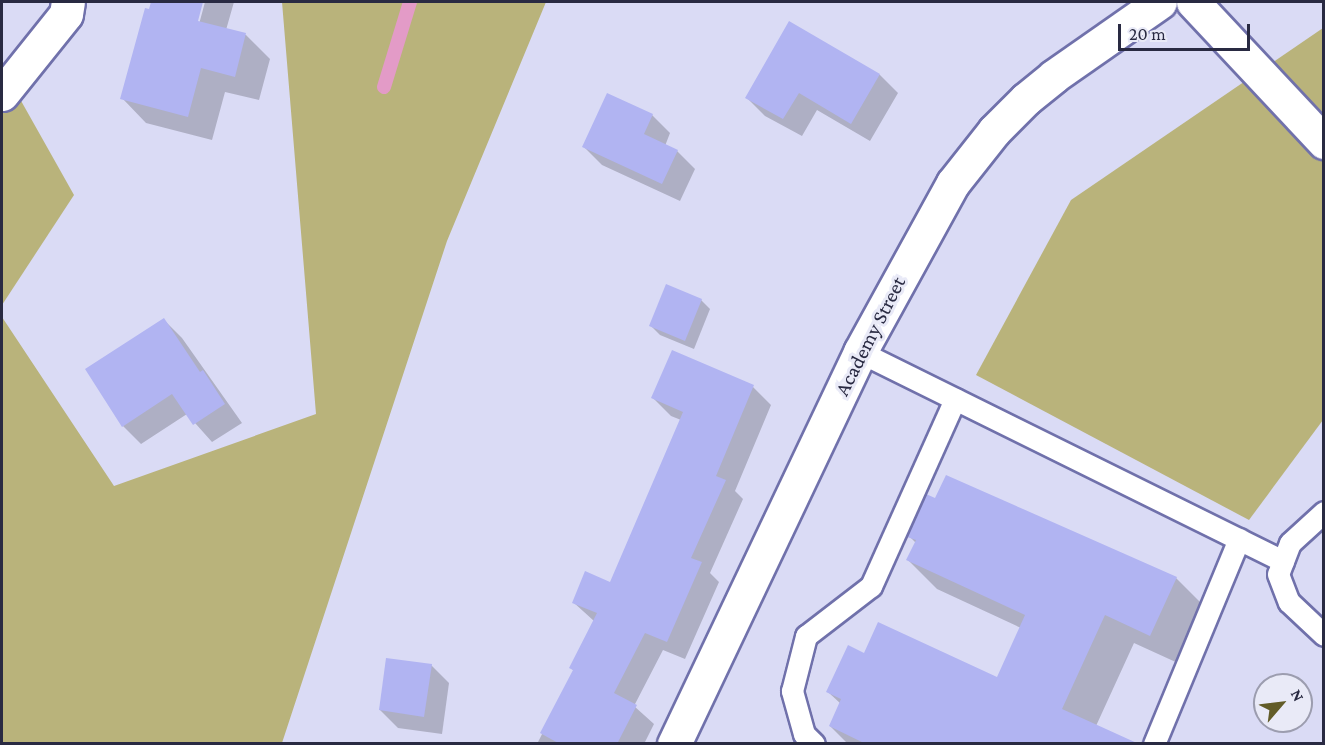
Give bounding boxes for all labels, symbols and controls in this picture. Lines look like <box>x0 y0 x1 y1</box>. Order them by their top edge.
scale bar <box>1121 12 1253 50</box>
text: 20 m <box>1129 24 1166 44</box>
street label: Academy Street <box>829 272 911 400</box>
north arrow <box>1253 673 1313 733</box>
text: N <box>1288 686 1308 704</box>

